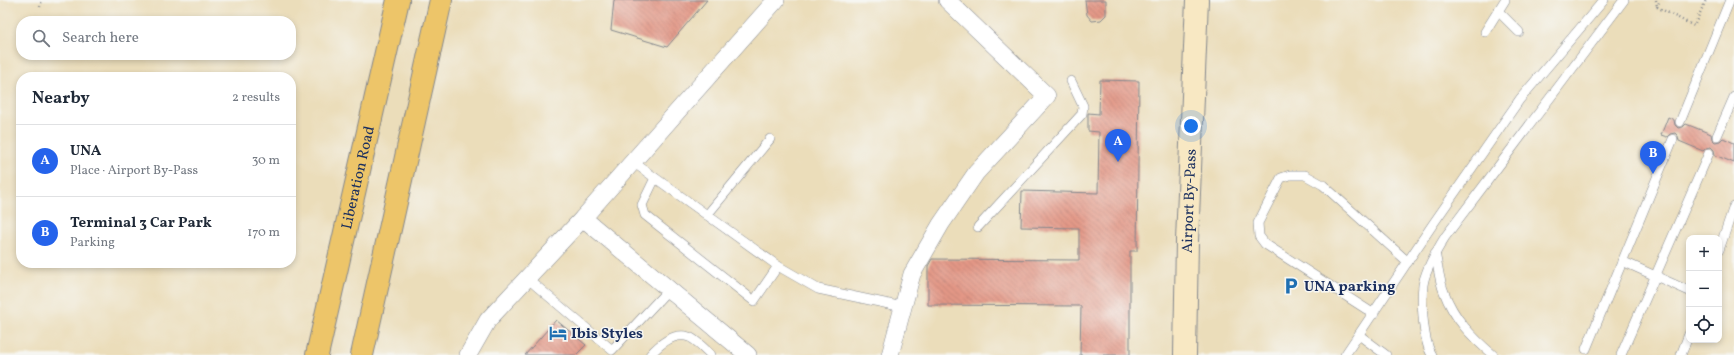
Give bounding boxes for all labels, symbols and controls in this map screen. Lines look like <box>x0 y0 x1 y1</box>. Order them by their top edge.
search box <box>16 16 296 60</box>
icon: search <box>30 27 52 49</box>
text: Search here <box>62 28 139 49</box>
text: Nearby <box>32 87 90 110</box>
text: 2 results <box>232 89 280 107</box>
your location <box>1181 116 1201 136</box>
street label: Liberation Road <box>337 124 381 232</box>
pin: A <box>1105 129 1131 162</box>
text: UNA <box>70 141 101 162</box>
pin: B <box>1640 141 1666 174</box>
street label: Airport By-Pass <box>1178 148 1203 253</box>
text: A <box>40 152 50 170</box>
text: 30 m <box>252 152 280 170</box>
text: Place · Airport By-Pass <box>70 162 198 180</box>
text: Terminal 3 Car Park <box>70 213 212 234</box>
text: B <box>41 224 49 242</box>
text: 170 m <box>247 224 280 242</box>
text: Parking <box>70 234 115 252</box>
map controls <box>1686 235 1722 343</box>
button: + <box>1686 235 1722 271</box>
button: − <box>1686 271 1722 307</box>
parking icon: UNA parking <box>1281 276 1301 296</box>
place label: UNA parking <box>1304 277 1396 298</box>
button: locate <box>1686 307 1722 343</box>
hotel icon: Ibis Styles <box>548 323 568 343</box>
place label: Ibis Styles <box>571 324 643 345</box>

